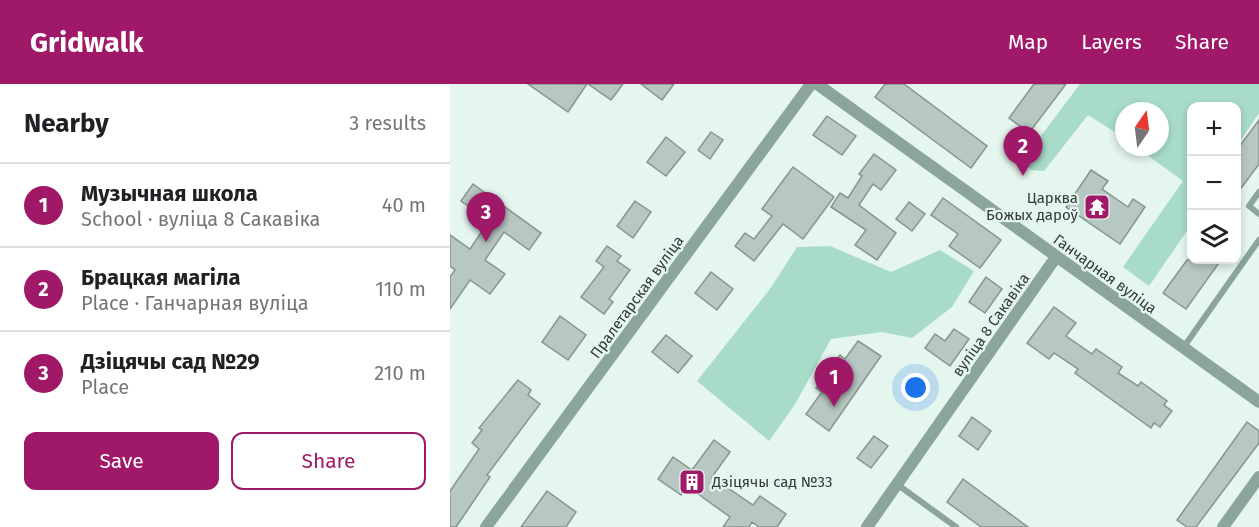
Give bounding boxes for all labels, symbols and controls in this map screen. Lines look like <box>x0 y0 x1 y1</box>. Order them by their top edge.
text: Gridwalk <box>30 26 143 59</box>
text: Map <box>1008 29 1048 55</box>
text: Layers <box>1081 29 1142 55</box>
text: Share <box>1175 29 1229 55</box>
north arrow <box>1115 102 1169 156</box>
map controls <box>1187 102 1241 264</box>
button: + <box>1187 102 1241 156</box>
text: Nearby <box>24 108 109 139</box>
text: 3 results <box>349 111 426 135</box>
pin: 2 <box>1004 126 1042 176</box>
button: − <box>1187 156 1241 210</box>
text: Музычная школа <box>81 180 258 207</box>
place label: Царква Божых дароў <box>986 189 1079 224</box>
pin: 3 <box>466 192 506 242</box>
temple icon: Царква Божых дароў <box>1082 192 1112 222</box>
text: 1 <box>39 193 48 217</box>
text: 40 m <box>382 193 426 217</box>
text: School · вуліца 8 Сакавіка <box>81 207 321 231</box>
button: layers <box>1187 210 1241 264</box>
street label: Ганчарная вуліца <box>1050 231 1160 317</box>
street label: Пралетарская вуліца <box>586 232 688 362</box>
text: Брацкая магіла <box>81 264 241 291</box>
street label: вуліца 8 Сакавіка <box>949 270 1033 380</box>
text: 2 <box>38 277 49 301</box>
text: 110 m <box>375 277 426 301</box>
text: Place · Ганчарная вуліца <box>81 291 309 315</box>
text: Дзіцячы сад №29 <box>81 348 260 375</box>
pin: 1 <box>814 358 854 407</box>
text: 3 <box>38 361 49 385</box>
text: 210 m <box>374 361 426 385</box>
your location <box>901 373 930 402</box>
text: Place <box>81 375 129 399</box>
button: Save <box>24 432 219 490</box>
button: Share <box>231 432 426 490</box>
building icon: Дзіцячы сад №33 <box>677 467 707 497</box>
place label: Дзіцячы сад №33 <box>711 473 833 491</box>

